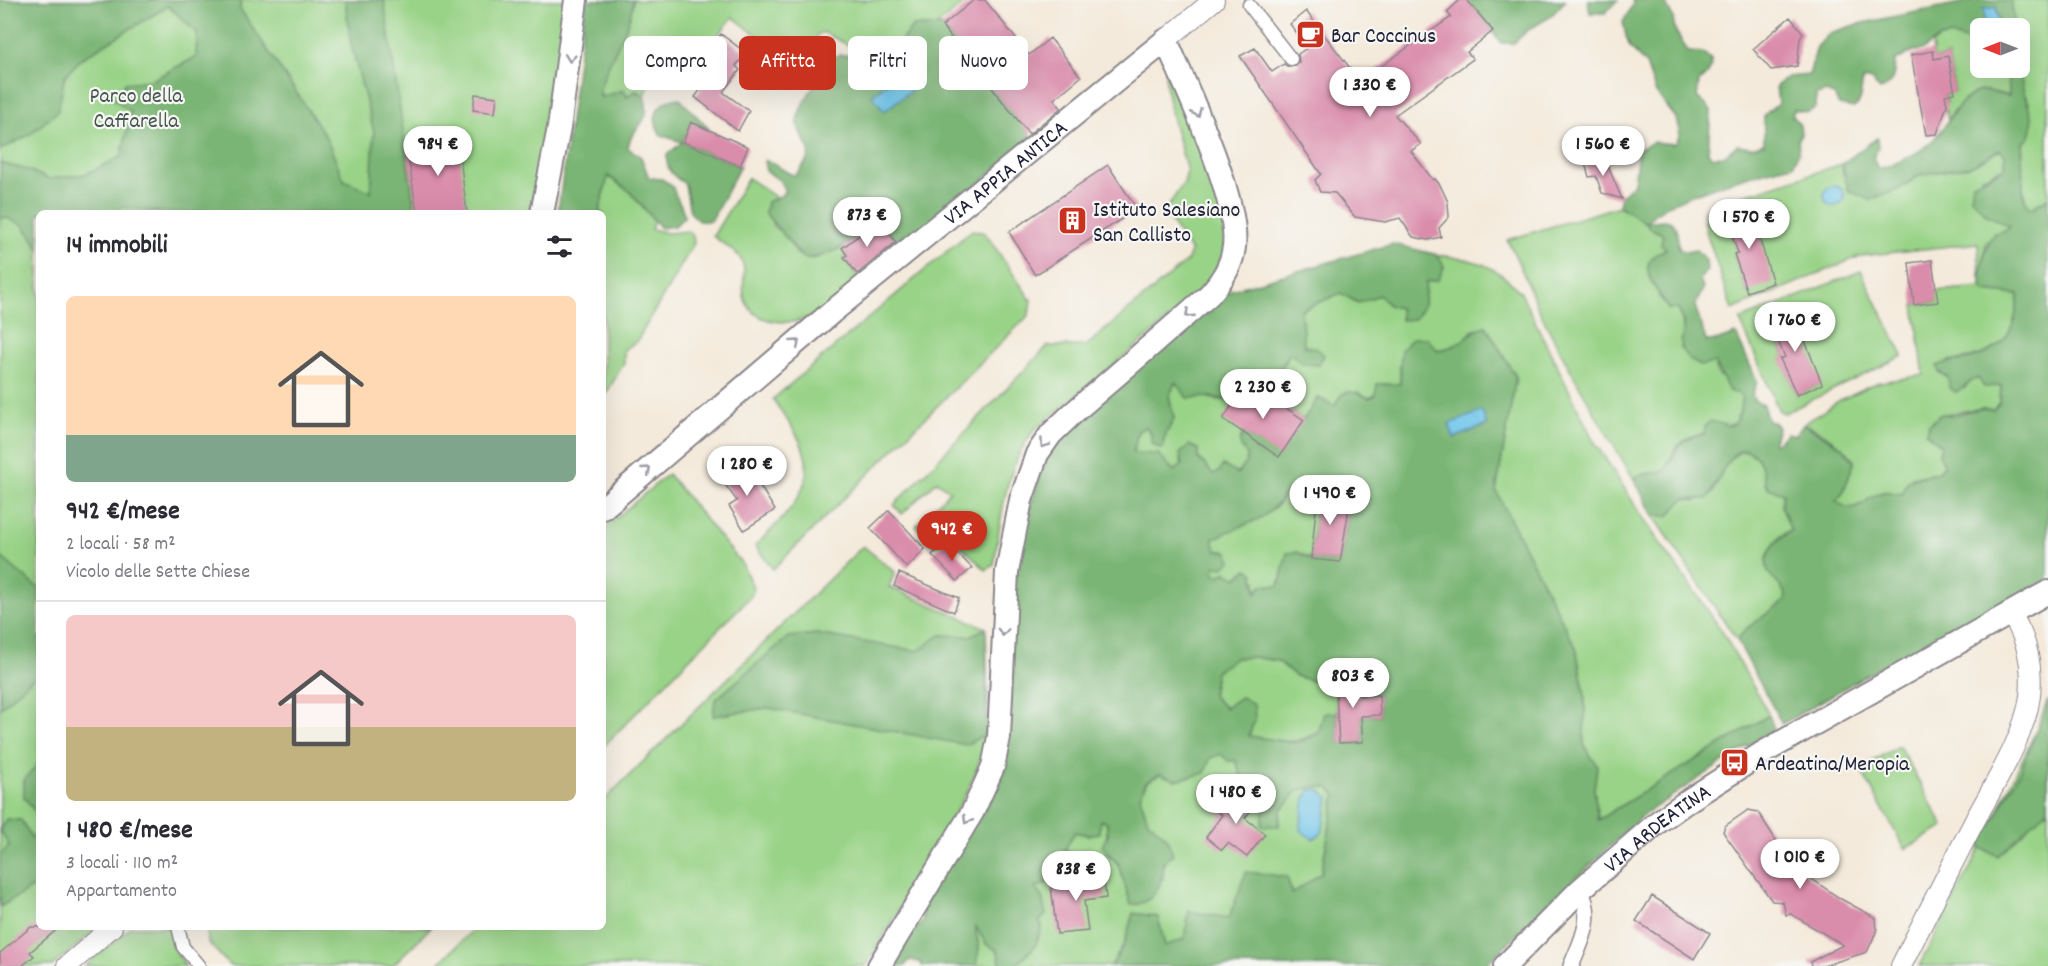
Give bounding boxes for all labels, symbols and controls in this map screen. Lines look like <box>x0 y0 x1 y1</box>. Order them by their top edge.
cafe icon: Bar Coccinus <box>1294 18 1326 50</box>
north arrow <box>1970 18 2030 78</box>
map controls <box>1970 18 2030 78</box>
place label: Bar Coccinus <box>1331 22 1436 53</box>
chip: Compra <box>624 36 727 90</box>
chip: Affitta <box>739 36 836 90</box>
chip: Filtri <box>848 36 927 90</box>
chip: Nuovo <box>939 36 1028 90</box>
one-way arrow <box>564 54 576 63</box>
pin: 1 330 € <box>1315 67 1425 118</box>
text: 1 330 € <box>1343 72 1397 100</box>
park label: Parco della Caffarella <box>90 82 183 138</box>
one-way arrow <box>1190 107 1202 118</box>
street label: VIA APPIA ANTICA <box>938 114 1075 234</box>
pin: 984 € <box>396 126 480 177</box>
pin: 1 560 € <box>1548 126 1658 177</box>
text: 984 € <box>417 131 459 159</box>
text: 1 560 € <box>1576 131 1630 159</box>
place label: Istituto Salesiano San Callisto <box>1093 196 1240 252</box>
pin: 873 € <box>825 197 909 248</box>
pin: 1 570 € <box>1694 199 1804 250</box>
text: 873 € <box>847 202 887 230</box>
text: 1 570 € <box>1723 204 1775 232</box>
building icon: Istituto Salesiano San Callisto <box>1056 205 1088 237</box>
text: 14 immobili <box>66 228 167 265</box>
icon: filters <box>543 230 576 263</box>
pin: 1 760 € <box>1740 302 1850 353</box>
one-way arrow <box>1185 307 1196 318</box>
text: 1 760 € <box>1768 307 1822 335</box>
icon: home <box>267 335 375 443</box>
one-way arrow <box>789 339 800 350</box>
pin: 2 230 € <box>1208 369 1318 420</box>
text: 2 230 € <box>1234 374 1292 402</box>
one-way arrow <box>1040 437 1051 448</box>
pin: 1 280 € <box>692 446 802 497</box>
text: 1 280 € <box>721 451 773 479</box>
one-way arrow <box>640 466 651 477</box>
pin: 1 490 € <box>1275 475 1385 526</box>
text: 1 490 € <box>1303 480 1357 508</box>
text: 942 €/mese <box>66 494 180 531</box>
pin: 942 € <box>910 511 994 562</box>
text: 942 € <box>931 516 973 544</box>
text: 2 locali · 58 m² <box>66 531 175 559</box>
text: Vicolo delle Sette Chiese <box>66 559 250 587</box>
one-way arrow <box>996 628 1009 637</box>
icon: home <box>267 654 375 762</box>
pin: 803 € <box>1311 658 1395 709</box>
text: 803 € <box>1331 663 1375 691</box>
bus stop icon: Ardeatina/Meropia <box>1718 746 1750 778</box>
place label: Ardeatina/Meropia <box>1755 750 1910 781</box>
pin: 1 480 € <box>1181 774 1291 825</box>
street label: VIA ARDEATINA <box>1598 778 1718 882</box>
text: 1 480 € <box>1210 779 1262 807</box>
text: 1 480 €/mese <box>66 813 193 850</box>
one-way arrow <box>963 814 974 824</box>
pin: 1 010 € <box>1745 839 1855 890</box>
text: 1 010 € <box>1775 844 1825 872</box>
text: 3 locali · 110 m² <box>66 850 178 878</box>
pin: 838 € <box>1034 851 1118 902</box>
text: 838 € <box>1056 856 1096 884</box>
text: Appartamento <box>66 878 177 906</box>

